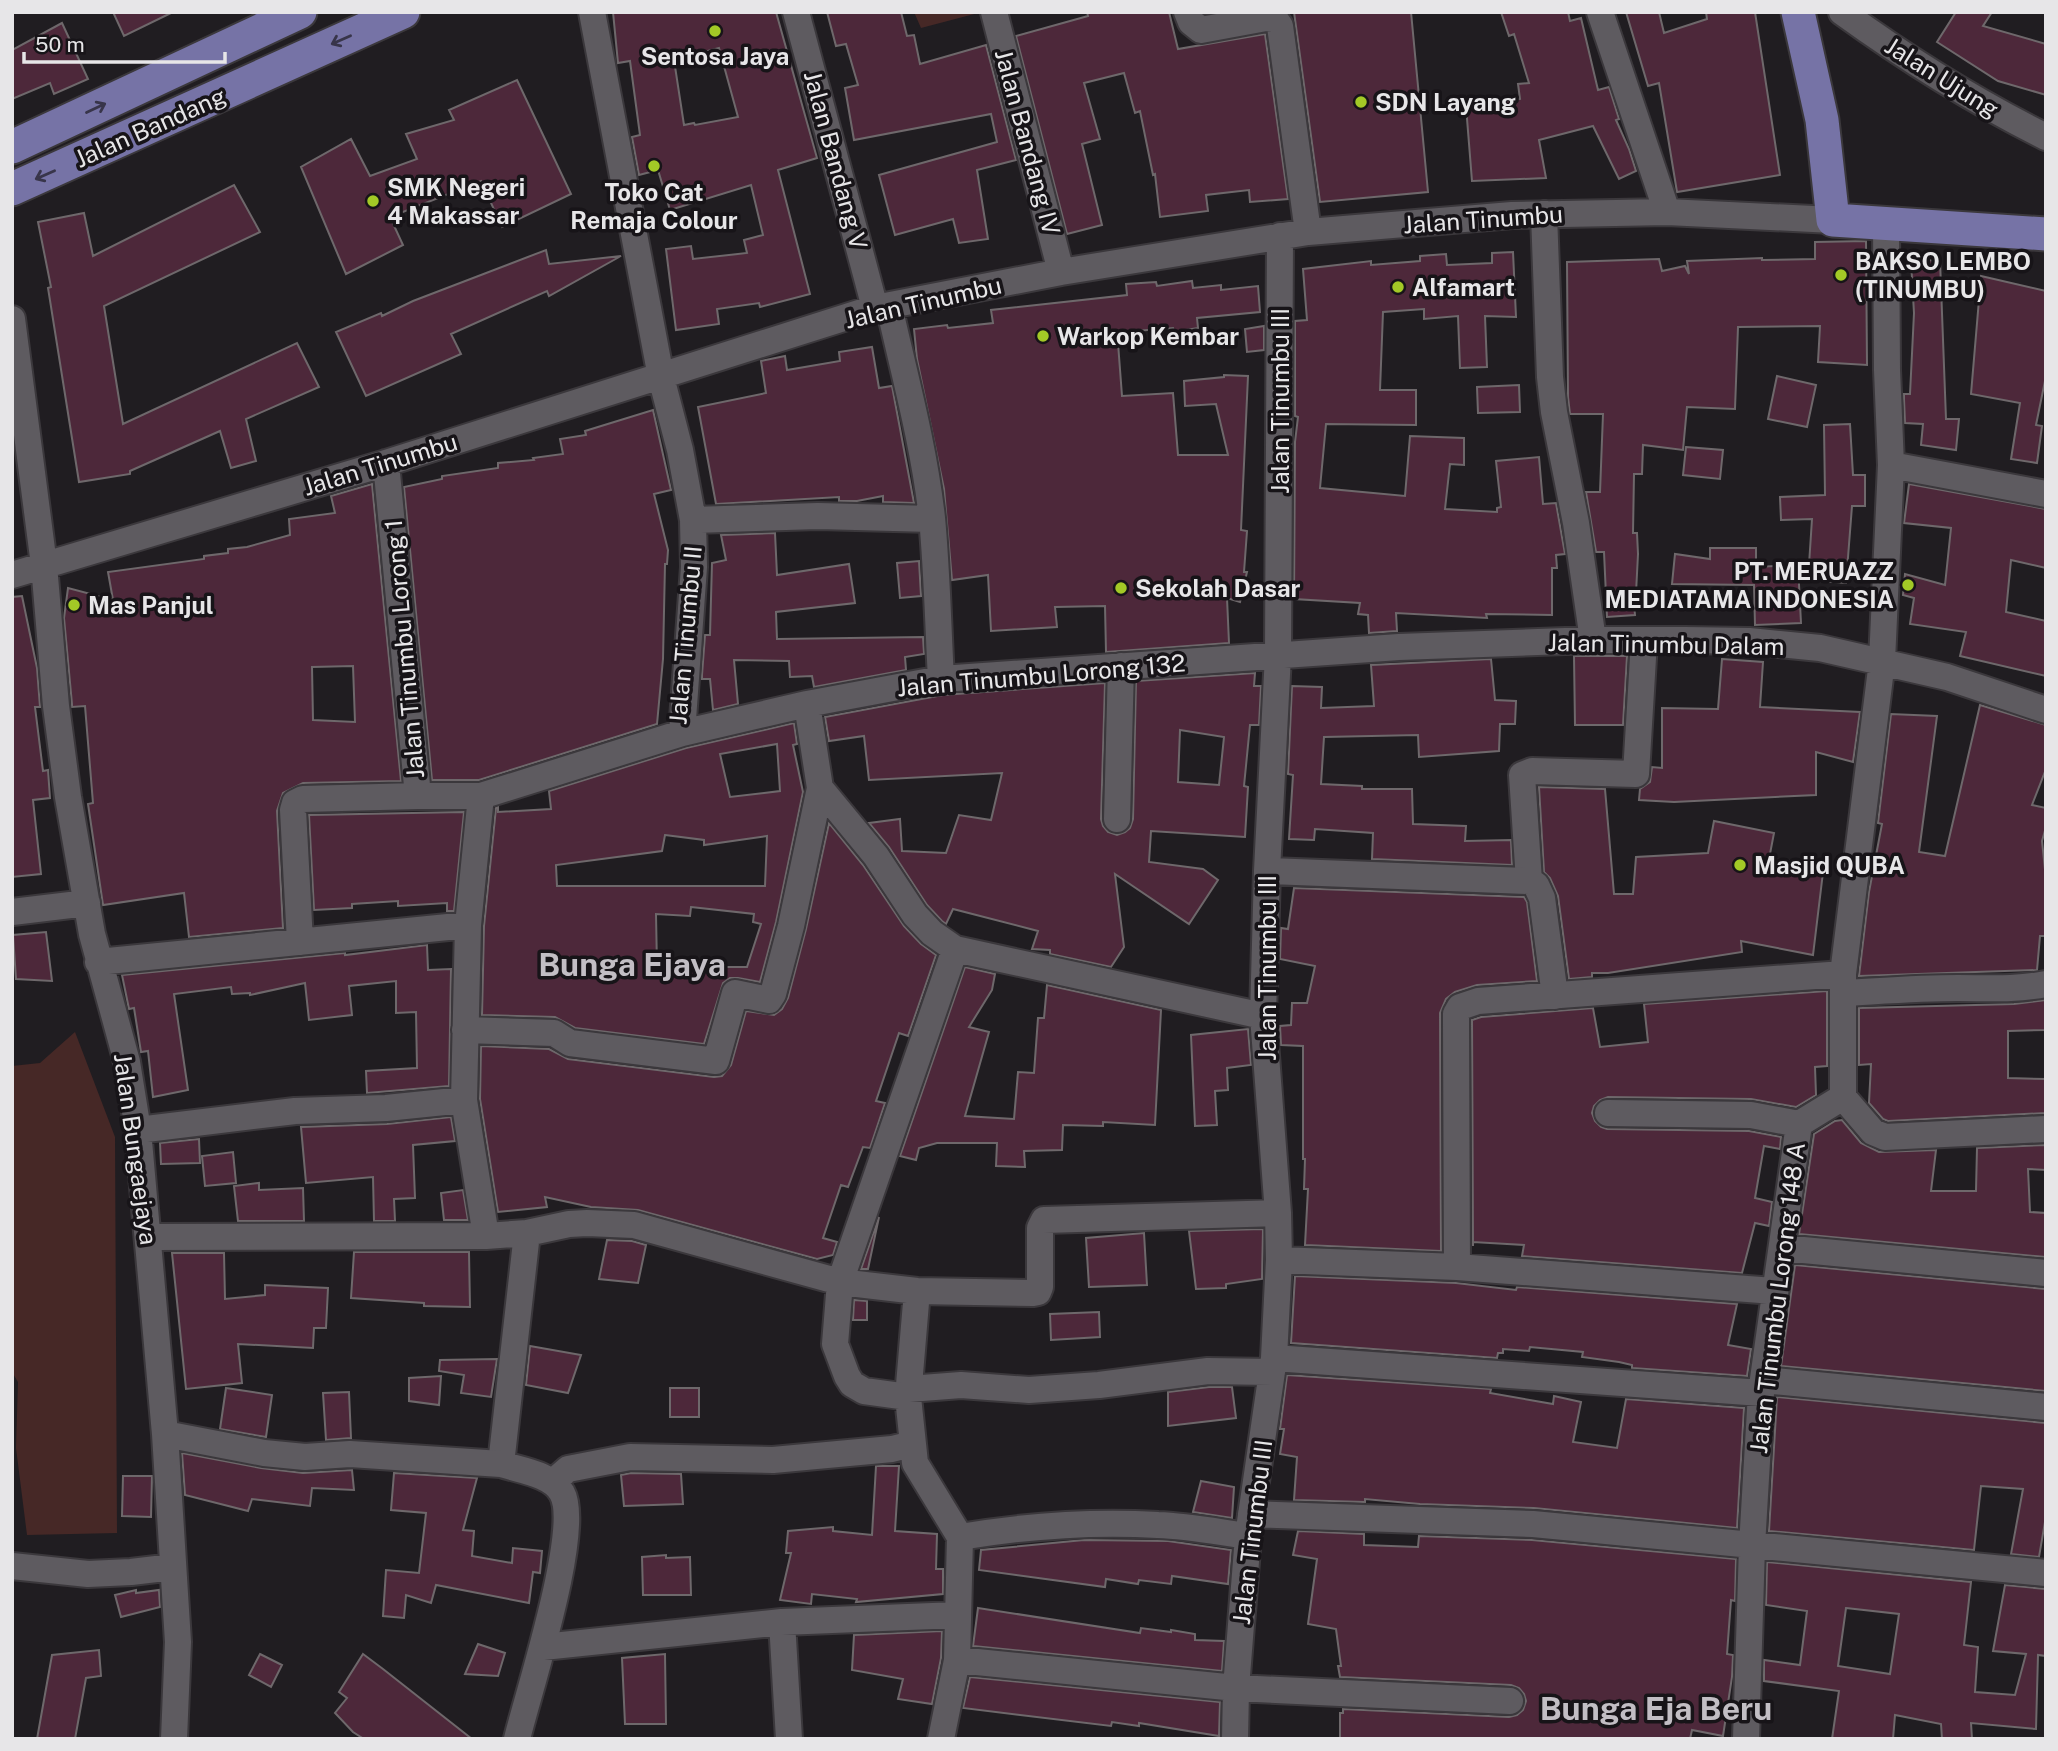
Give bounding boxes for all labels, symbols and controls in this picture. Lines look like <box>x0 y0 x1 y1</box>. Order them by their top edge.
scale bar <box>24 21 226 65</box>
marker: Sentosa Jaya <box>707 23 723 39</box>
street label: Jalan Ujung <box>1880 31 2004 123</box>
text: 50 m <box>35 32 85 57</box>
one-way arrow <box>331 34 352 47</box>
place label: Sentosa Jaya <box>641 42 789 70</box>
street label: Jalan Bandang IV <box>990 46 1066 238</box>
street label: Jalan Bandang V <box>799 68 873 252</box>
street label: Jalan Bandang <box>70 81 230 173</box>
place label: SDN Layang <box>1375 88 1516 116</box>
marker: SDN Layang <box>1353 94 1369 110</box>
one-way arrow <box>85 100 106 114</box>
marker: Toko Cat Remaja Colour <box>646 158 662 174</box>
one-way arrow <box>35 169 56 182</box>
place label: SMK Negeri 4 Makassar <box>387 173 525 229</box>
place label: Toko Cat Remaja Colour <box>570 178 738 234</box>
marker: SMK Negeri 4 Makassar <box>365 193 381 209</box>
street label: Jalan Tinumbu <box>1402 199 1564 239</box>
place label: BAKSO LEMBO (TINUMBU) <box>1855 247 2031 303</box>
marker: BAKSO LEMBO (TINUMBU) <box>1833 267 1849 283</box>
street label: Jalan Tinumbu <box>842 270 1004 334</box>
place label: Alfamart <box>1412 273 1515 301</box>
marker: Alfamart <box>1390 279 1406 295</box>
street label: Jalan Tinumbu III <box>1266 308 1294 494</box>
place label: Warkop Kembar <box>1057 322 1239 350</box>
marker: Warkop Kembar <box>1035 328 1051 344</box>
street label: Jalan Tinumbu <box>299 427 461 501</box>
street label: Jalan Tinumbu Lorong 1 <box>379 518 429 780</box>
street label: Jalan Tinumbu II <box>663 544 707 726</box>
place label: PT. MERUAZZ MEDIATAMA INDONESIA <box>1604 557 1894 613</box>
place label: Sekolah Dasar <box>1135 574 1300 602</box>
marker: PT. MERUAZZ MEDIATAMA INDONESIA <box>1900 577 1916 593</box>
marker: Sekolah Dasar <box>1113 580 1129 596</box>
place label: Mas Panjul <box>88 591 214 619</box>
marker: Mas Panjul <box>66 597 82 613</box>
street label: Jalan Tinumbu Dalam <box>1547 628 1785 660</box>
street label: Jalan Tinumbu Lorong 132 <box>896 648 1186 702</box>
place label: Masjid QUBA <box>1754 851 1905 879</box>
marker: Masjid QUBA <box>1732 857 1748 873</box>
street label: Jalan Tinumbu III <box>1253 875 1281 1061</box>
district label: Bunga Ejaya <box>538 946 726 983</box>
street label: Jalan Bungaejaya <box>109 1051 163 1247</box>
street label: Jalan Tinumbu Lorong 148 A <box>1744 1141 1810 1455</box>
street label: Jalan Tinumbu III <box>1227 1438 1277 1626</box>
district label: Bunga Eja Beru <box>1540 1690 1772 1727</box>

